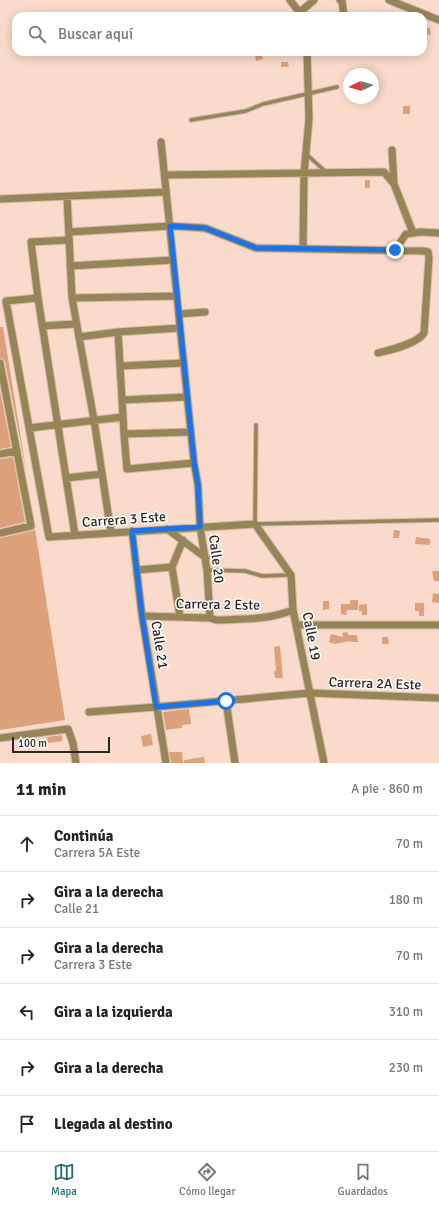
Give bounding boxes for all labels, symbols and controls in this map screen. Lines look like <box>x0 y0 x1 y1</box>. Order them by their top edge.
search box <box>12 12 427 56</box>
icon: search <box>26 23 48 45</box>
text: Buscar aquí <box>58 25 133 43</box>
north arrow <box>343 68 379 104</box>
route end <box>386 241 404 259</box>
street label: Carrera 3 Este <box>81 508 167 531</box>
street label: Calle 20 <box>205 534 228 584</box>
street label: Carrera 2 Este <box>176 595 260 614</box>
street label: Calle 19 <box>299 611 324 662</box>
street label: Calle 21 <box>147 620 172 670</box>
street label: Carrera 2A Este <box>328 673 422 694</box>
route start <box>217 692 235 710</box>
scale bar <box>12 735 110 754</box>
text: 100 m <box>18 737 47 750</box>
text: 11 min <box>16 779 66 800</box>
text: A pie · 860 m <box>351 781 423 797</box>
text: Continúa <box>54 827 113 845</box>
icon: ahead <box>16 833 38 855</box>
text: 70 m <box>396 836 423 852</box>
text: Carrera 5A Este <box>54 845 140 861</box>
text: Gira a la derecha <box>54 883 164 901</box>
icon: right <box>16 889 38 911</box>
text: 180 m <box>389 892 423 908</box>
text: Calle 21 <box>54 901 99 917</box>
text: Gira a la derecha <box>54 939 164 957</box>
icon: right <box>16 945 38 967</box>
text: 70 m <box>396 948 423 964</box>
text: Carrera 3 Este <box>54 957 132 973</box>
icon: left <box>16 1001 38 1023</box>
text: Gira a la izquierda <box>54 1003 173 1021</box>
text: 310 m <box>389 1004 423 1020</box>
icon: right <box>16 1057 38 1079</box>
text: Gira a la derecha <box>54 1059 164 1077</box>
text: 230 m <box>389 1060 423 1076</box>
icon: arrive <box>16 1113 38 1135</box>
text: Llegada al destino <box>54 1115 173 1133</box>
tab: Mapa <box>51 1161 77 1198</box>
tab: Cómo llegar <box>179 1161 235 1198</box>
tab: Guardados <box>338 1161 388 1198</box>

